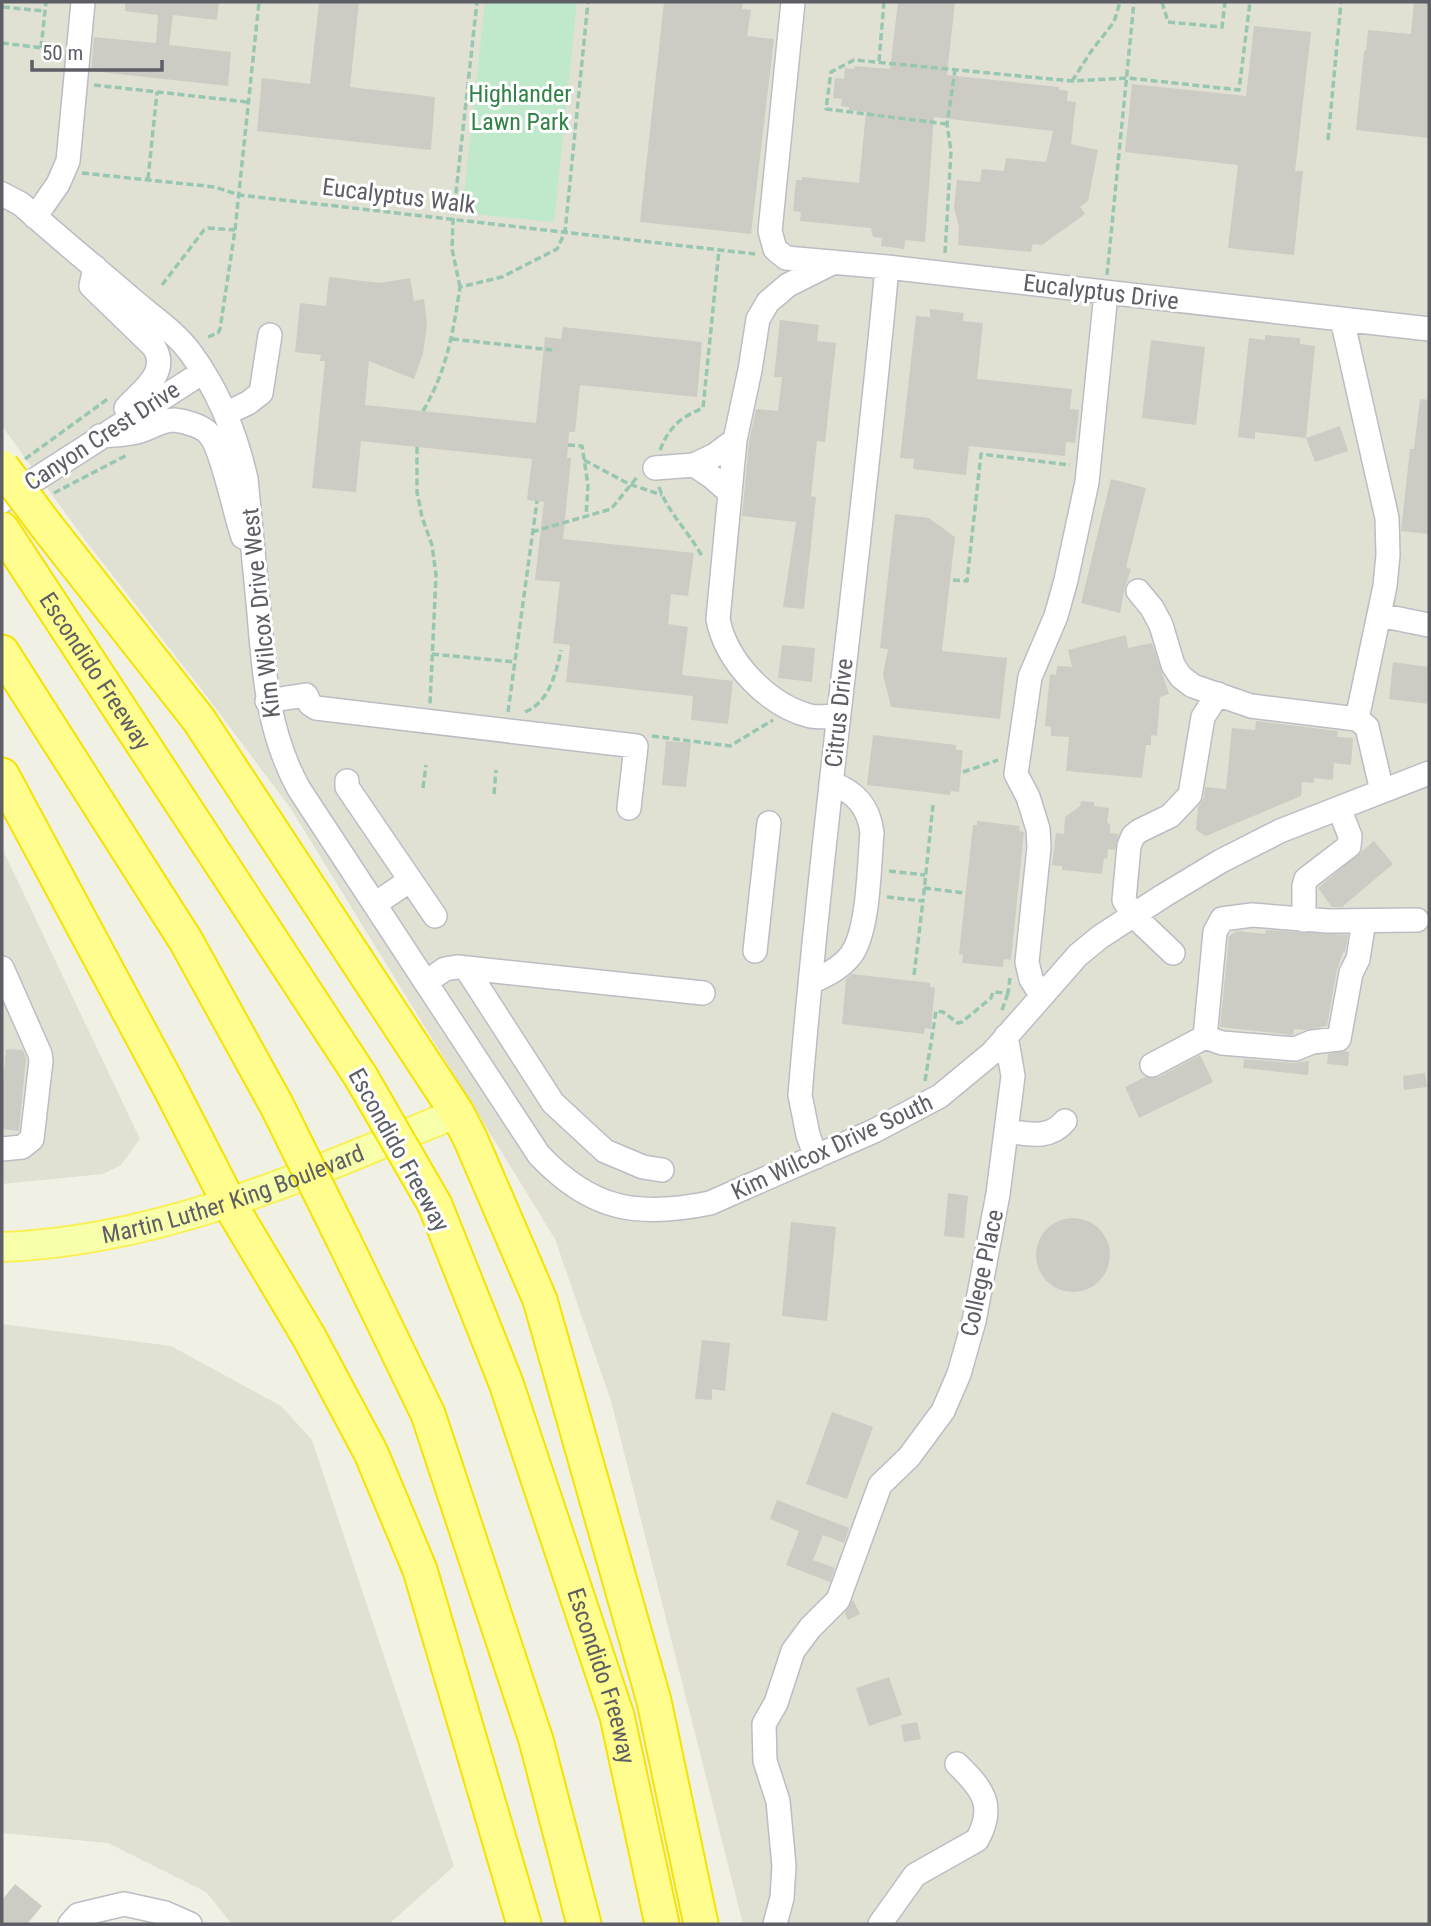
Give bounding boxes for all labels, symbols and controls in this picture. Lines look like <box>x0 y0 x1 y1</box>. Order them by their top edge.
scale bar <box>32 28 161 72</box>
text: 50 m <box>42 41 83 65</box>
park label: Highlander Lawn Park <box>469 80 571 136</box>
street label: Eucalyptus Walk <box>321 173 477 219</box>
street label: Eucalyptus Drive <box>1022 269 1180 315</box>
street label: Canyon Crest Drive <box>19 375 185 497</box>
street label: Kim Wilcox Drive West <box>236 507 286 719</box>
street label: Escondido Freeway <box>33 587 157 755</box>
street label: Citrus Drive <box>819 657 859 769</box>
street label: Escondido Freeway <box>343 1064 455 1236</box>
street label: Kim Wilcox Drive South <box>727 1088 937 1206</box>
street label: Martin Luther King Boulevard <box>99 1139 368 1249</box>
street label: College Place <box>955 1207 1009 1339</box>
street label: Escondido Freeway <box>561 1585 641 1766</box>

